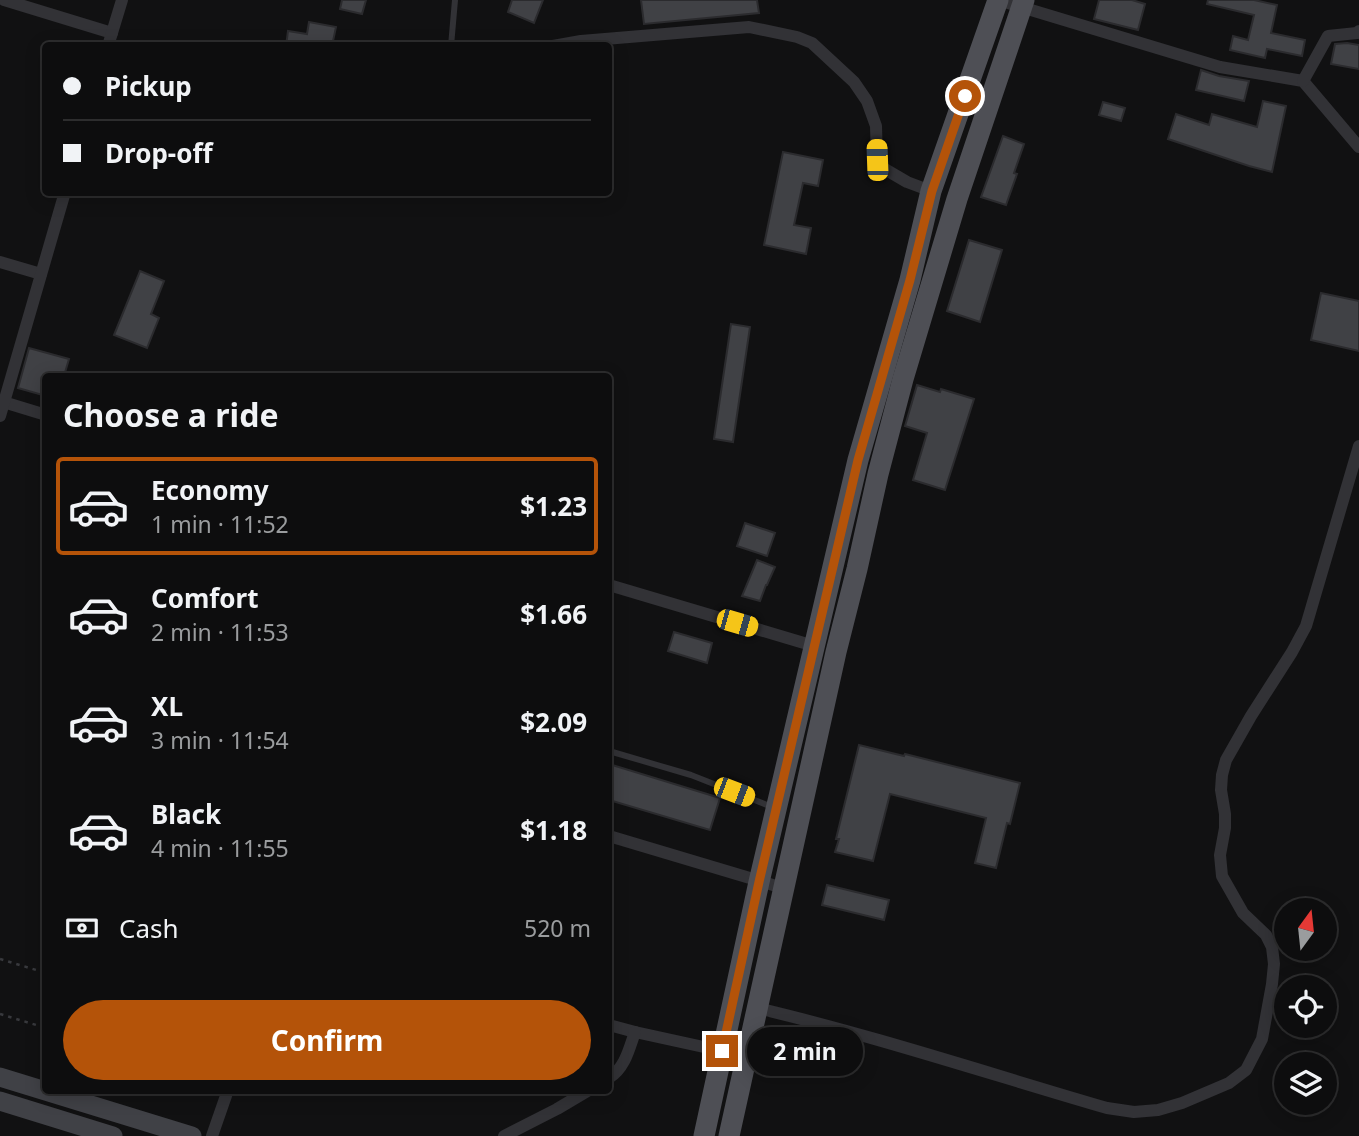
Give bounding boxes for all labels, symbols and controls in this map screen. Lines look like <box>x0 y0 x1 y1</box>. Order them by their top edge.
text: Pickup <box>105 68 192 104</box>
route start <box>949 80 981 112</box>
text: Drop-off <box>105 135 212 171</box>
car <box>866 139 889 181</box>
text: Choose a ride <box>63 393 279 436</box>
text: Economy <box>151 472 269 508</box>
icon: car <box>67 475 130 538</box>
text: $1.23 <box>520 488 587 524</box>
text: 1 min · 11:52 <box>151 508 289 540</box>
text: Comfort <box>151 580 259 616</box>
icon: car <box>67 583 130 646</box>
text: $1.66 <box>520 596 587 632</box>
car <box>714 607 761 639</box>
text: 2 min · 11:53 <box>151 616 289 648</box>
text: XL <box>151 688 183 724</box>
icon: car <box>67 691 130 754</box>
text: $2.09 <box>520 704 587 740</box>
text: 3 min · 11:54 <box>151 724 289 756</box>
car <box>711 775 758 809</box>
text: Black <box>151 796 221 832</box>
icon: car <box>67 799 130 862</box>
text: $1.18 <box>520 812 587 848</box>
text: 4 min · 11:55 <box>151 832 289 864</box>
north arrow <box>1274 898 1337 961</box>
map controls <box>1274 898 1337 1115</box>
icon: cash <box>63 909 101 947</box>
text: Cash <box>119 910 179 946</box>
text: 520 m <box>524 912 591 944</box>
button: locate <box>1274 975 1337 1038</box>
button: Confirm <box>63 1000 591 1080</box>
callout: 2 min <box>746 1026 862 1076</box>
route end <box>706 1035 738 1067</box>
text: 2 min <box>773 1035 837 1067</box>
button: layers <box>1274 1052 1337 1115</box>

